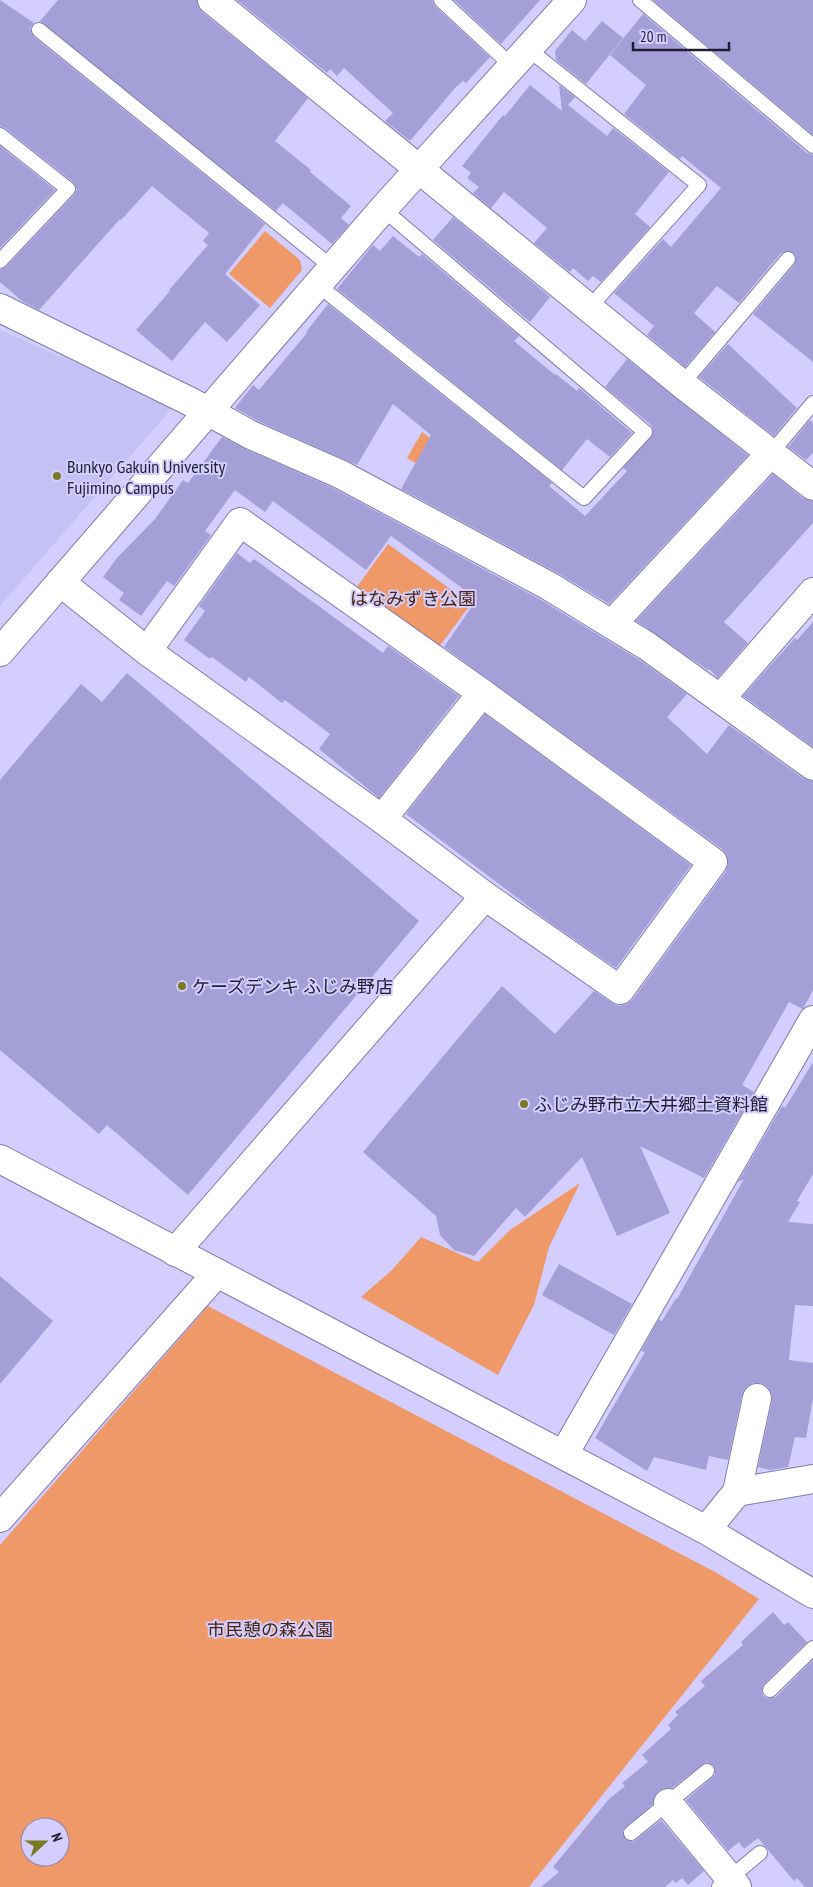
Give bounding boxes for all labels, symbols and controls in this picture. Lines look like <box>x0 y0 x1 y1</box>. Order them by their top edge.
scale bar <box>633 20 729 52</box>
text: 20 m <box>640 27 666 46</box>
place label: Bunkyo Gakuin University Fujimino Campus <box>67 455 225 499</box>
marker: Bunkyo Gakuin University Fujimino Campus <box>51 470 63 482</box>
park label: はなみずき公園 <box>350 587 476 610</box>
place label: ケーズデンキ ふじみ野店 <box>192 975 393 998</box>
marker: ケーズデンキ ふじみ野店 <box>176 980 188 992</box>
place label: ふじみ野市立大井郷土資料館 <box>534 1093 768 1116</box>
marker: ふじみ野市立大井郷土資料館 <box>518 1098 530 1110</box>
park label: 市民憩の森公園 <box>207 1618 333 1641</box>
north arrow <box>20 1817 70 1867</box>
text: N <box>47 1831 67 1844</box>

